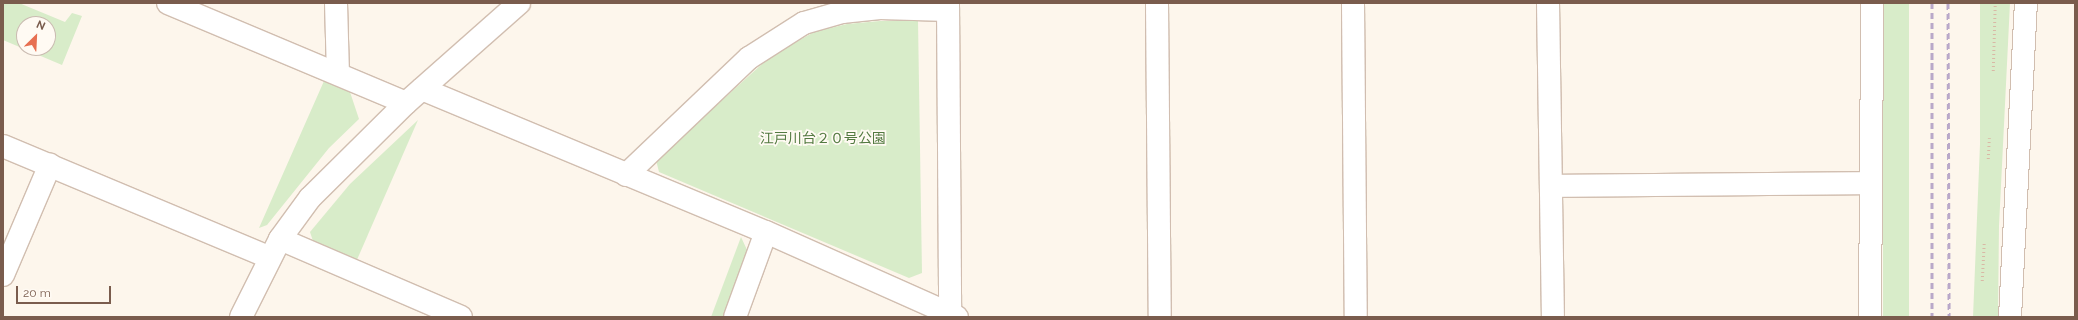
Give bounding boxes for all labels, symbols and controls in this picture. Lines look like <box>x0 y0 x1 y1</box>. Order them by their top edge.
north arrow <box>16 16 56 56</box>
text: N <box>34 18 47 33</box>
park label: 江戸川台２０号公園 <box>760 130 886 146</box>
scale bar <box>18 278 113 304</box>
text: 20 m <box>23 286 51 300</box>

